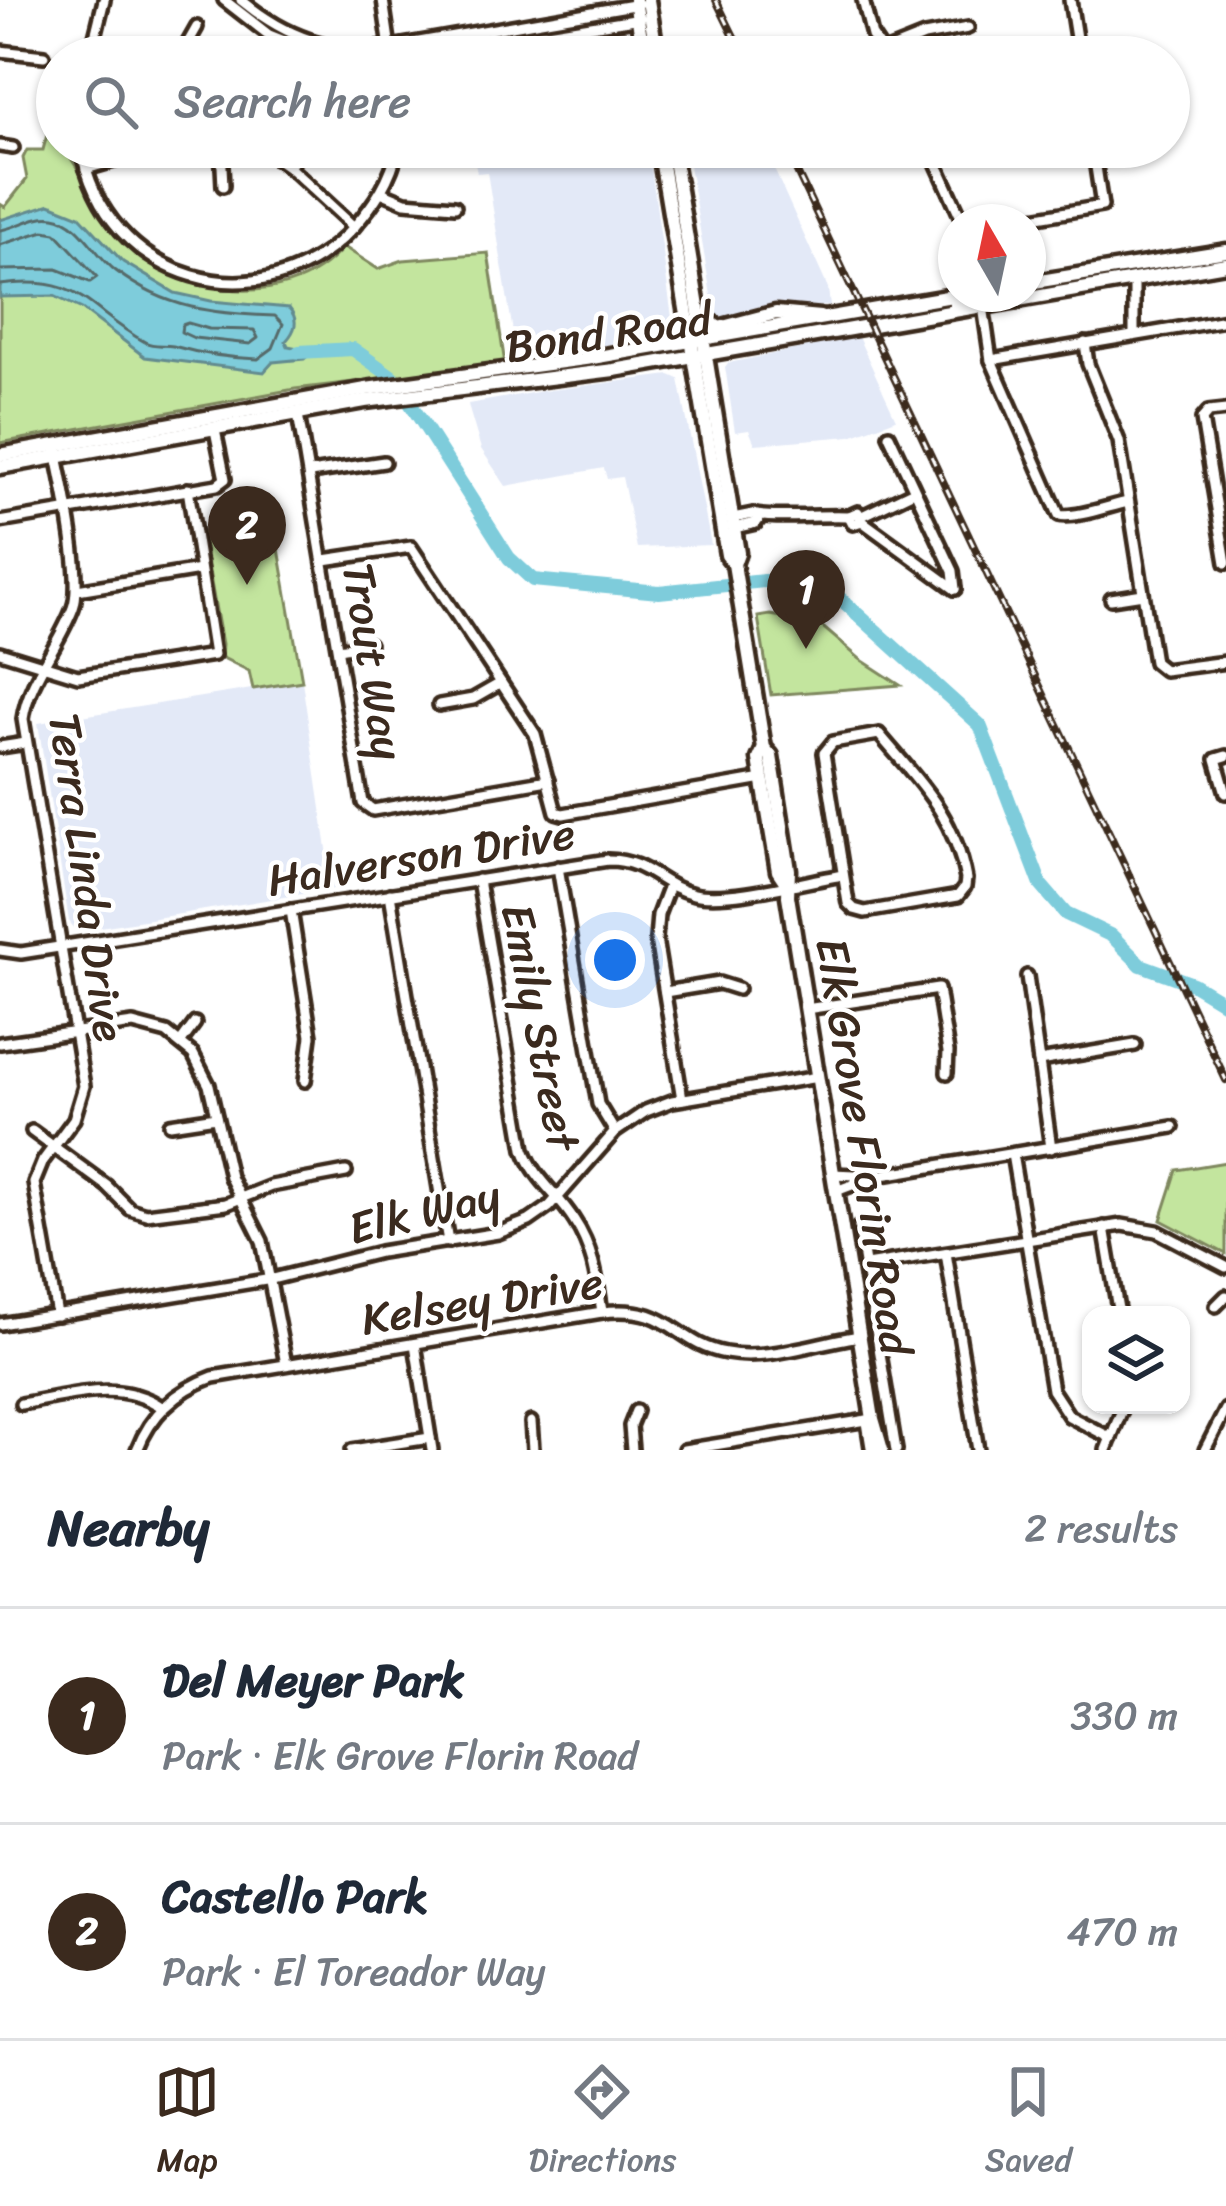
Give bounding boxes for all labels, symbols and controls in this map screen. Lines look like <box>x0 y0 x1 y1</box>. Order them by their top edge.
search box <box>36 36 1190 168</box>
text: Search here <box>174 62 411 142</box>
icon: search <box>78 69 144 135</box>
north arrow <box>938 204 1046 312</box>
street label: Bond Road <box>500 278 720 387</box>
pin: 2 <box>208 486 286 585</box>
pin: 1 <box>767 550 845 649</box>
street label: Trout Way <box>318 557 428 766</box>
street label: Terra Linda Drive <box>24 708 150 1047</box>
street label: Halverson Drive <box>262 793 581 921</box>
street label: Emily Street <box>477 897 604 1159</box>
your location <box>585 930 645 990</box>
street label: Elk Grove Florin Road <box>792 932 937 1364</box>
street label: Elk Way <box>340 1155 509 1268</box>
street label: Kelsey Drive <box>356 1242 609 1360</box>
map controls <box>1082 1306 1190 1414</box>
button: layers <box>1082 1306 1190 1414</box>
text: Nearby <box>48 1483 209 1573</box>
text: 2 results <box>1024 1494 1178 1563</box>
text: Del Meyer Park <box>162 1641 464 1721</box>
text: 1 <box>79 1681 95 1750</box>
text: 330 m <box>1070 1681 1178 1750</box>
text: Park · Elk Grove Florin Road <box>162 1721 638 1790</box>
text: Castello Park <box>162 1857 428 1937</box>
text: 2 <box>76 1897 98 1966</box>
text: 470 m <box>1067 1897 1178 1966</box>
text: Park · El Toreador Way <box>162 1937 546 2006</box>
tab: Map <box>154 2059 220 2189</box>
tab: Directions <box>529 2059 676 2189</box>
tab: Saved <box>985 2059 1072 2189</box>

